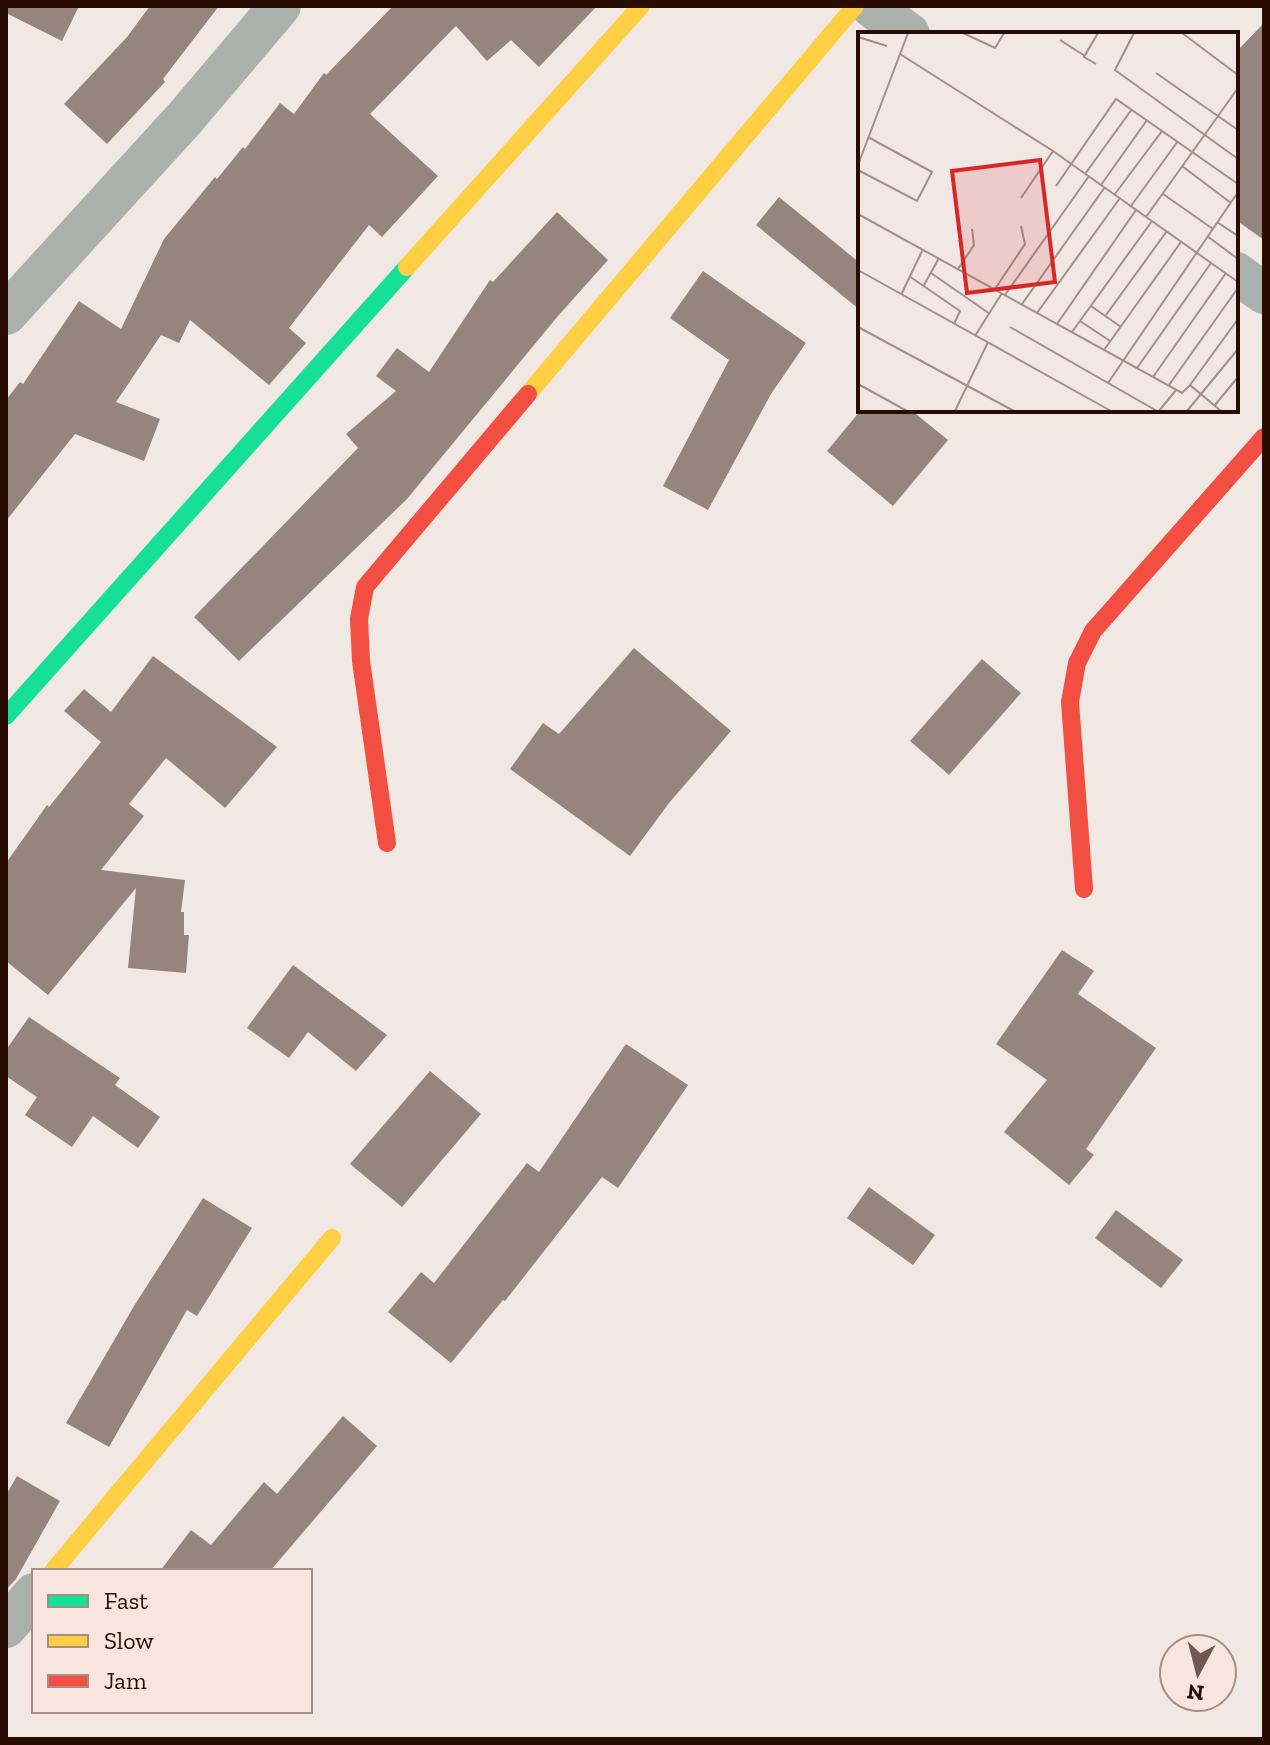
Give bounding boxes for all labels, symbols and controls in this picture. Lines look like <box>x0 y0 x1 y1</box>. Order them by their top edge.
inset map <box>858 32 1238 412</box>
legend <box>32 1569 312 1713</box>
text: Fast <box>104 1586 148 1615</box>
text: Slow <box>104 1626 154 1655</box>
north arrow <box>1158 1633 1238 1713</box>
text: Jam <box>104 1666 147 1695</box>
text: N <box>1185 1678 1206 1707</box>

